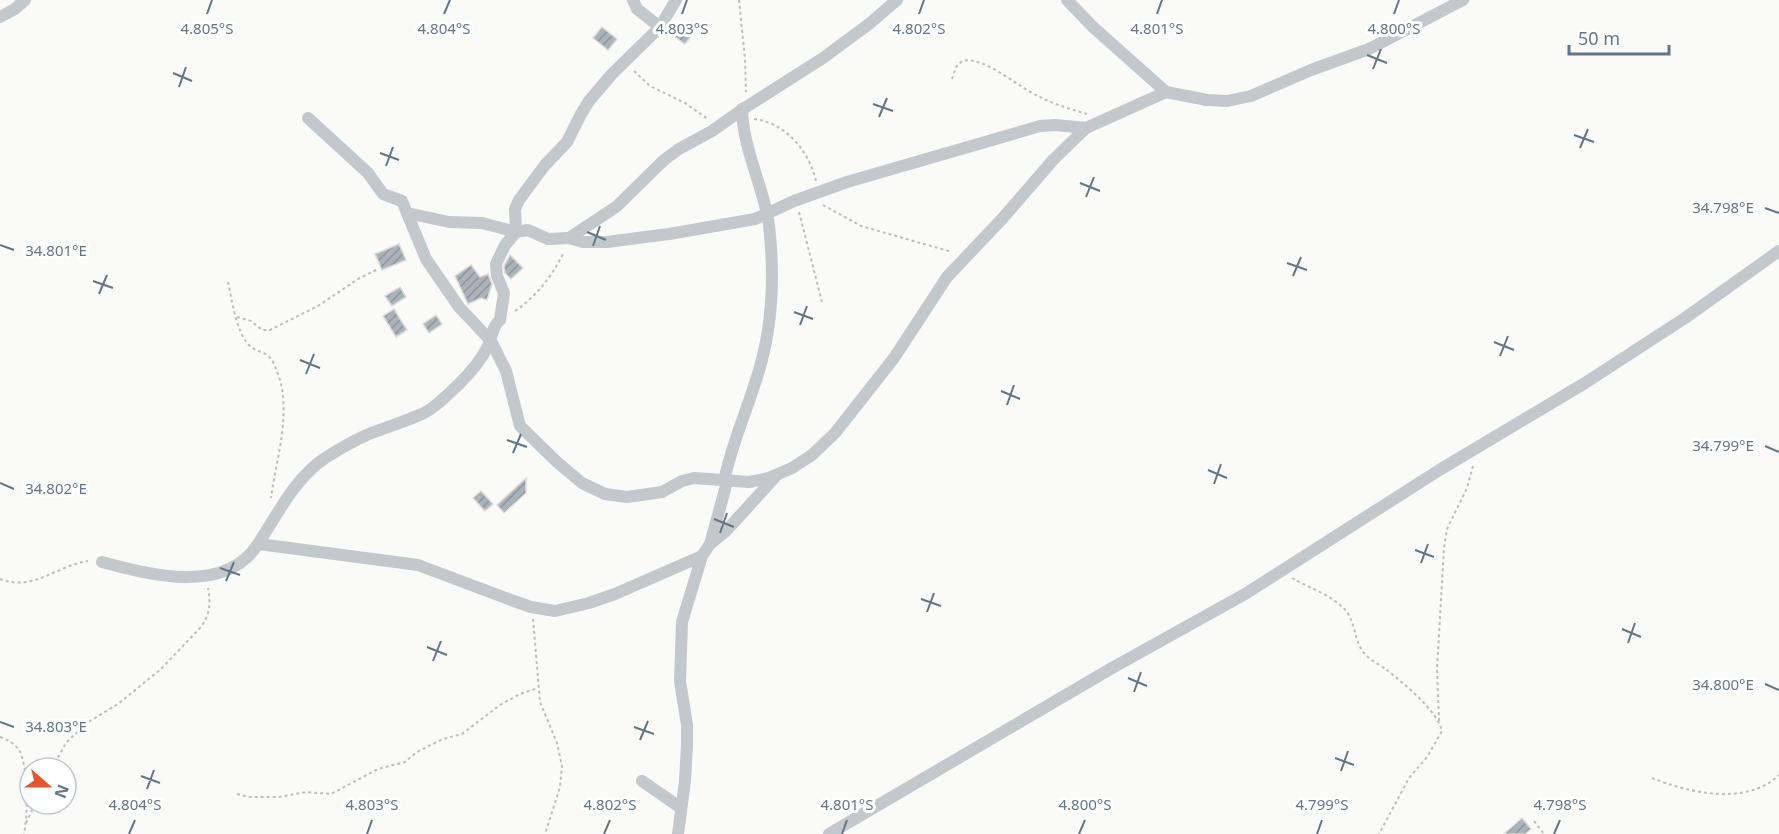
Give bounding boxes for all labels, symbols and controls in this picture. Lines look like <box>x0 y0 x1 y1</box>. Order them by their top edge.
text: 4.805°S <box>181 18 234 38</box>
text: 4.804°S <box>418 18 471 38</box>
text: 4.803°S <box>656 18 709 38</box>
text: 4.802°S <box>893 18 946 38</box>
text: 4.801°S <box>1131 18 1184 38</box>
text: 4.800°S <box>1368 18 1421 38</box>
scale bar <box>1569 18 1670 56</box>
text: 50 m <box>1578 26 1620 50</box>
text: 34.798°E <box>1692 197 1754 217</box>
text: 34.801°E <box>25 240 87 260</box>
text: 34.799°E <box>1692 435 1754 455</box>
text: 34.802°E <box>25 478 87 498</box>
text: 34.800°E <box>1692 674 1754 694</box>
text: 34.803°E <box>25 716 87 736</box>
north arrow <box>18 756 78 816</box>
text: N <box>49 781 75 801</box>
text: 4.804°S <box>109 794 162 814</box>
text: 4.803°S <box>346 794 399 814</box>
text: 4.802°S <box>584 794 637 814</box>
text: 4.801°S <box>821 794 874 814</box>
text: 4.800°S <box>1059 794 1112 814</box>
text: 4.799°S <box>1296 794 1349 814</box>
text: 4.798°S <box>1534 794 1587 814</box>

